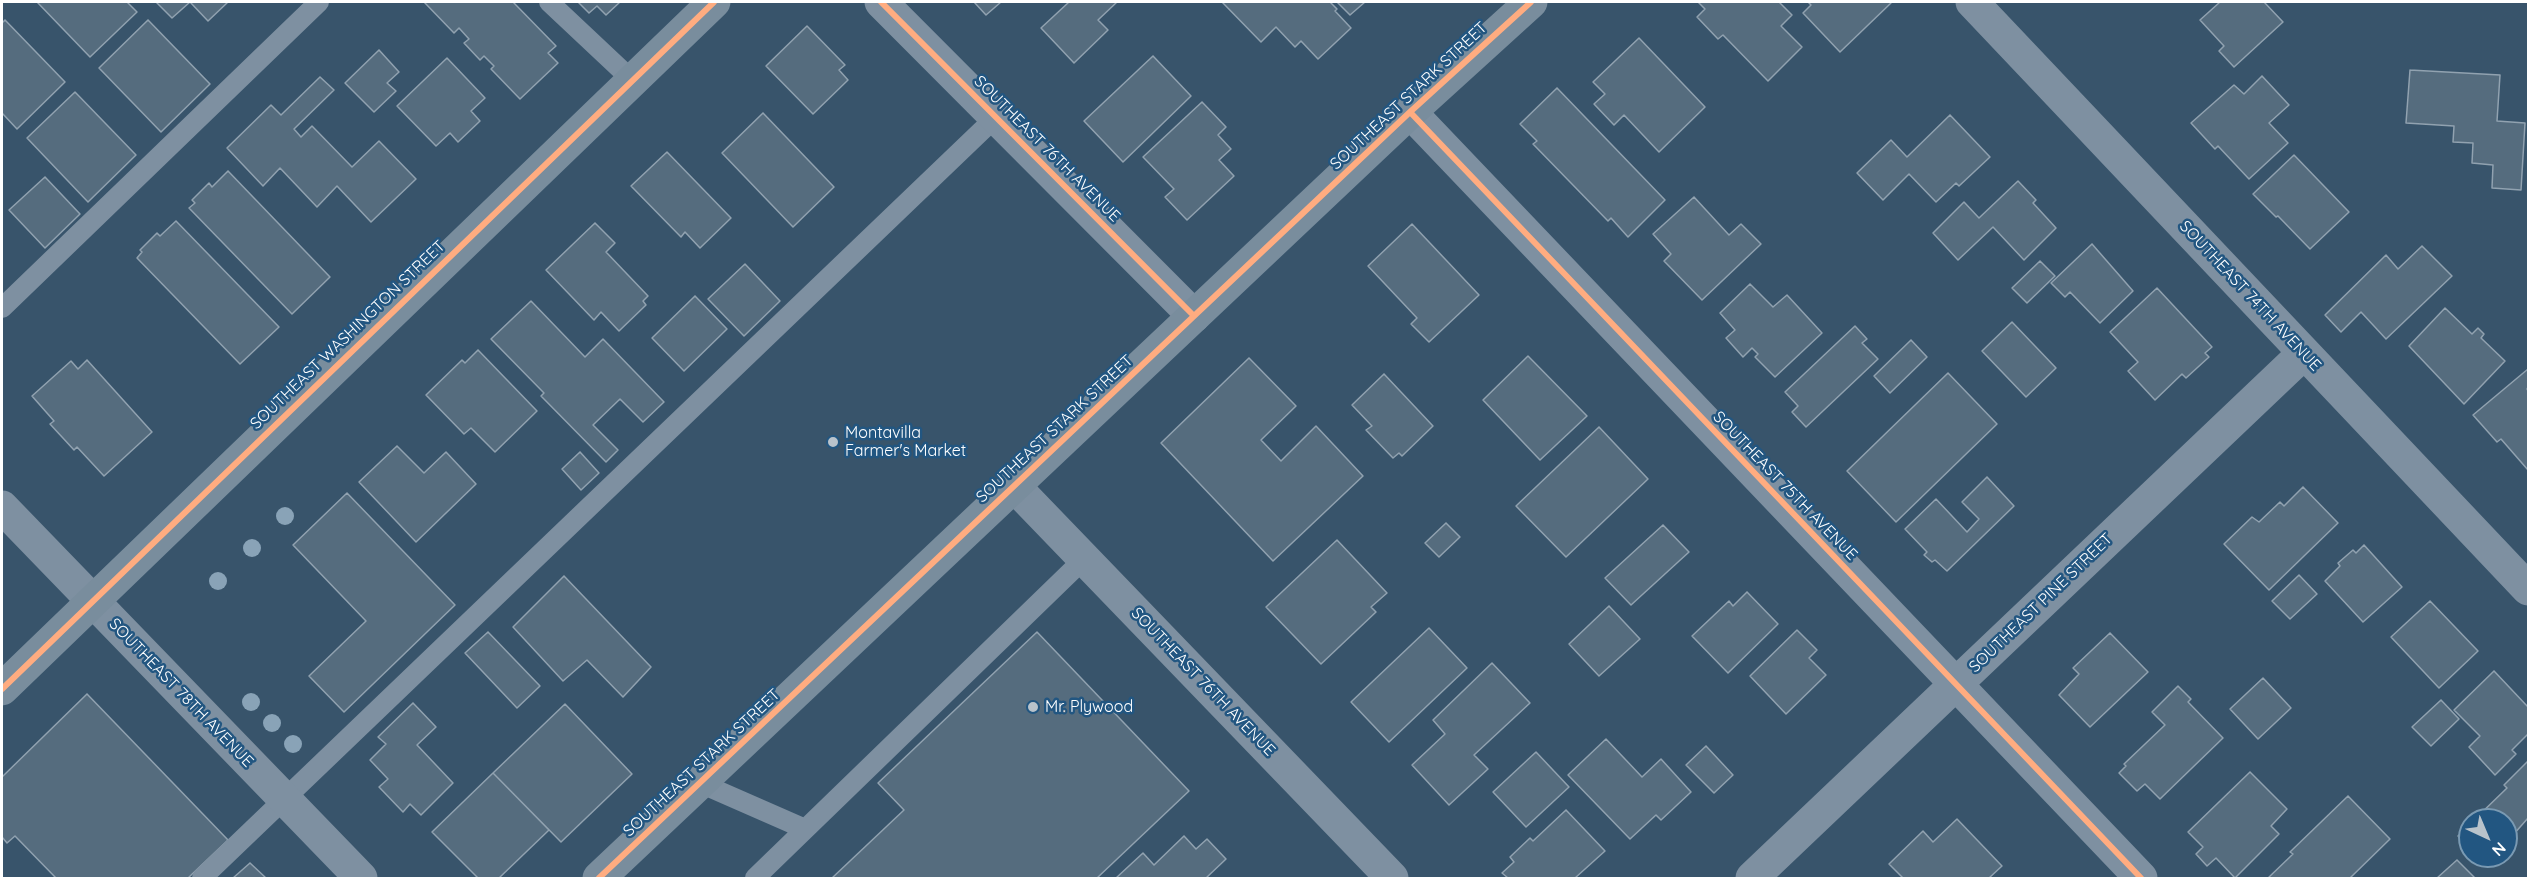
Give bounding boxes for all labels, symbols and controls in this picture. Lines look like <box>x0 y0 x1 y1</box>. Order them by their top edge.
street label: SOUTHEAST STARK STREET <box>1327 18 1491 174</box>
street label: SOUTHEAST 76TH AVENUE <box>970 72 1124 226</box>
street label: SOUTHEAST 74TH AVENUE <box>2175 217 2325 375</box>
street label: SOUTHEAST WASHINGTON STREET <box>247 237 449 433</box>
street label: SOUTHEAST STARK STREET <box>973 351 1137 507</box>
street label: SOUTHEAST 75TH AVENUE <box>1709 408 1861 564</box>
place label: Montavilla Farmer's Market <box>845 423 966 461</box>
marker: Montavilla Farmer's Market <box>826 435 840 449</box>
street label: SOUTHEAST PINE STREET <box>1965 529 2117 677</box>
street label: SOUTHEAST 76TH AVENUE <box>1127 604 1279 760</box>
street label: SOUTHEAST 78TH AVENUE <box>105 615 257 771</box>
street label: SOUTHEAST STARK STREET <box>620 685 784 841</box>
place label: Mr. Plywood <box>1045 697 1133 717</box>
marker: Mr. Plywood <box>1026 700 1040 714</box>
north arrow <box>2458 808 2518 868</box>
text: N <box>2488 838 2510 861</box>

